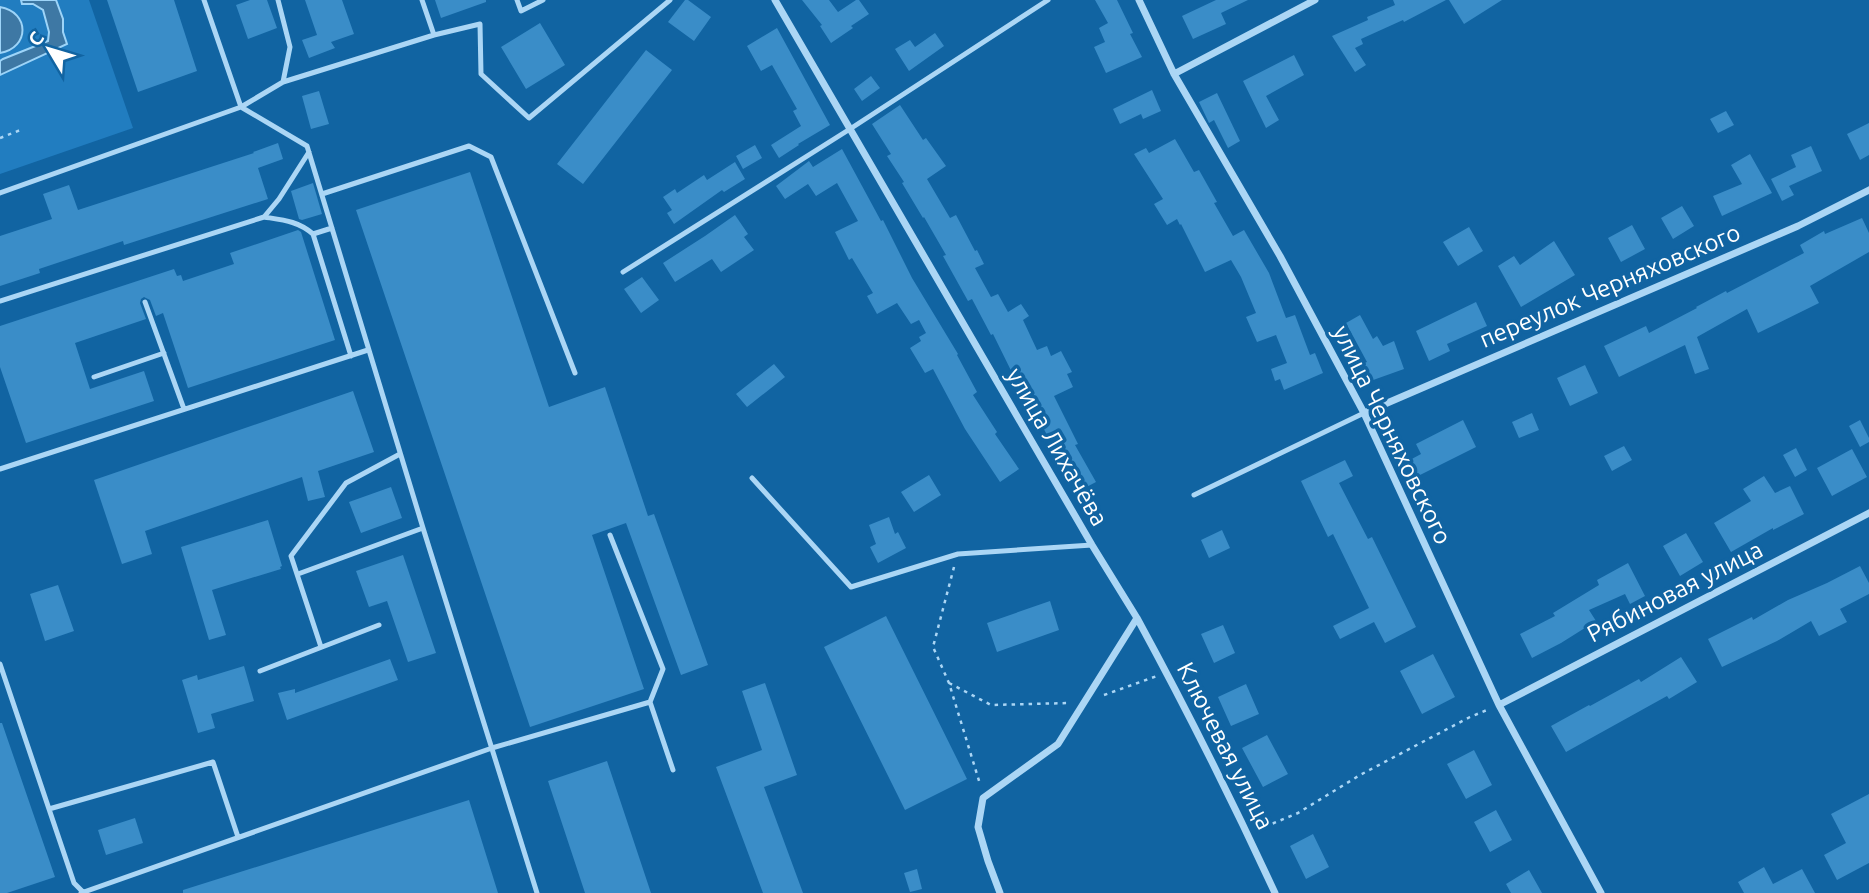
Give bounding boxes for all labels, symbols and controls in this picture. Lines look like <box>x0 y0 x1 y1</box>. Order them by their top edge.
north arrow <box>14 14 84 84</box>
text: С <box>23 27 48 50</box>
street label: переулок Черняховского <box>1476 218 1744 353</box>
street label: улица Черняховского <box>1328 321 1457 549</box>
street label: улица Лихачёва <box>1001 363 1114 531</box>
street label: Рябиновая улица <box>1583 536 1767 647</box>
street label: Ключевая улица <box>1172 658 1279 834</box>

